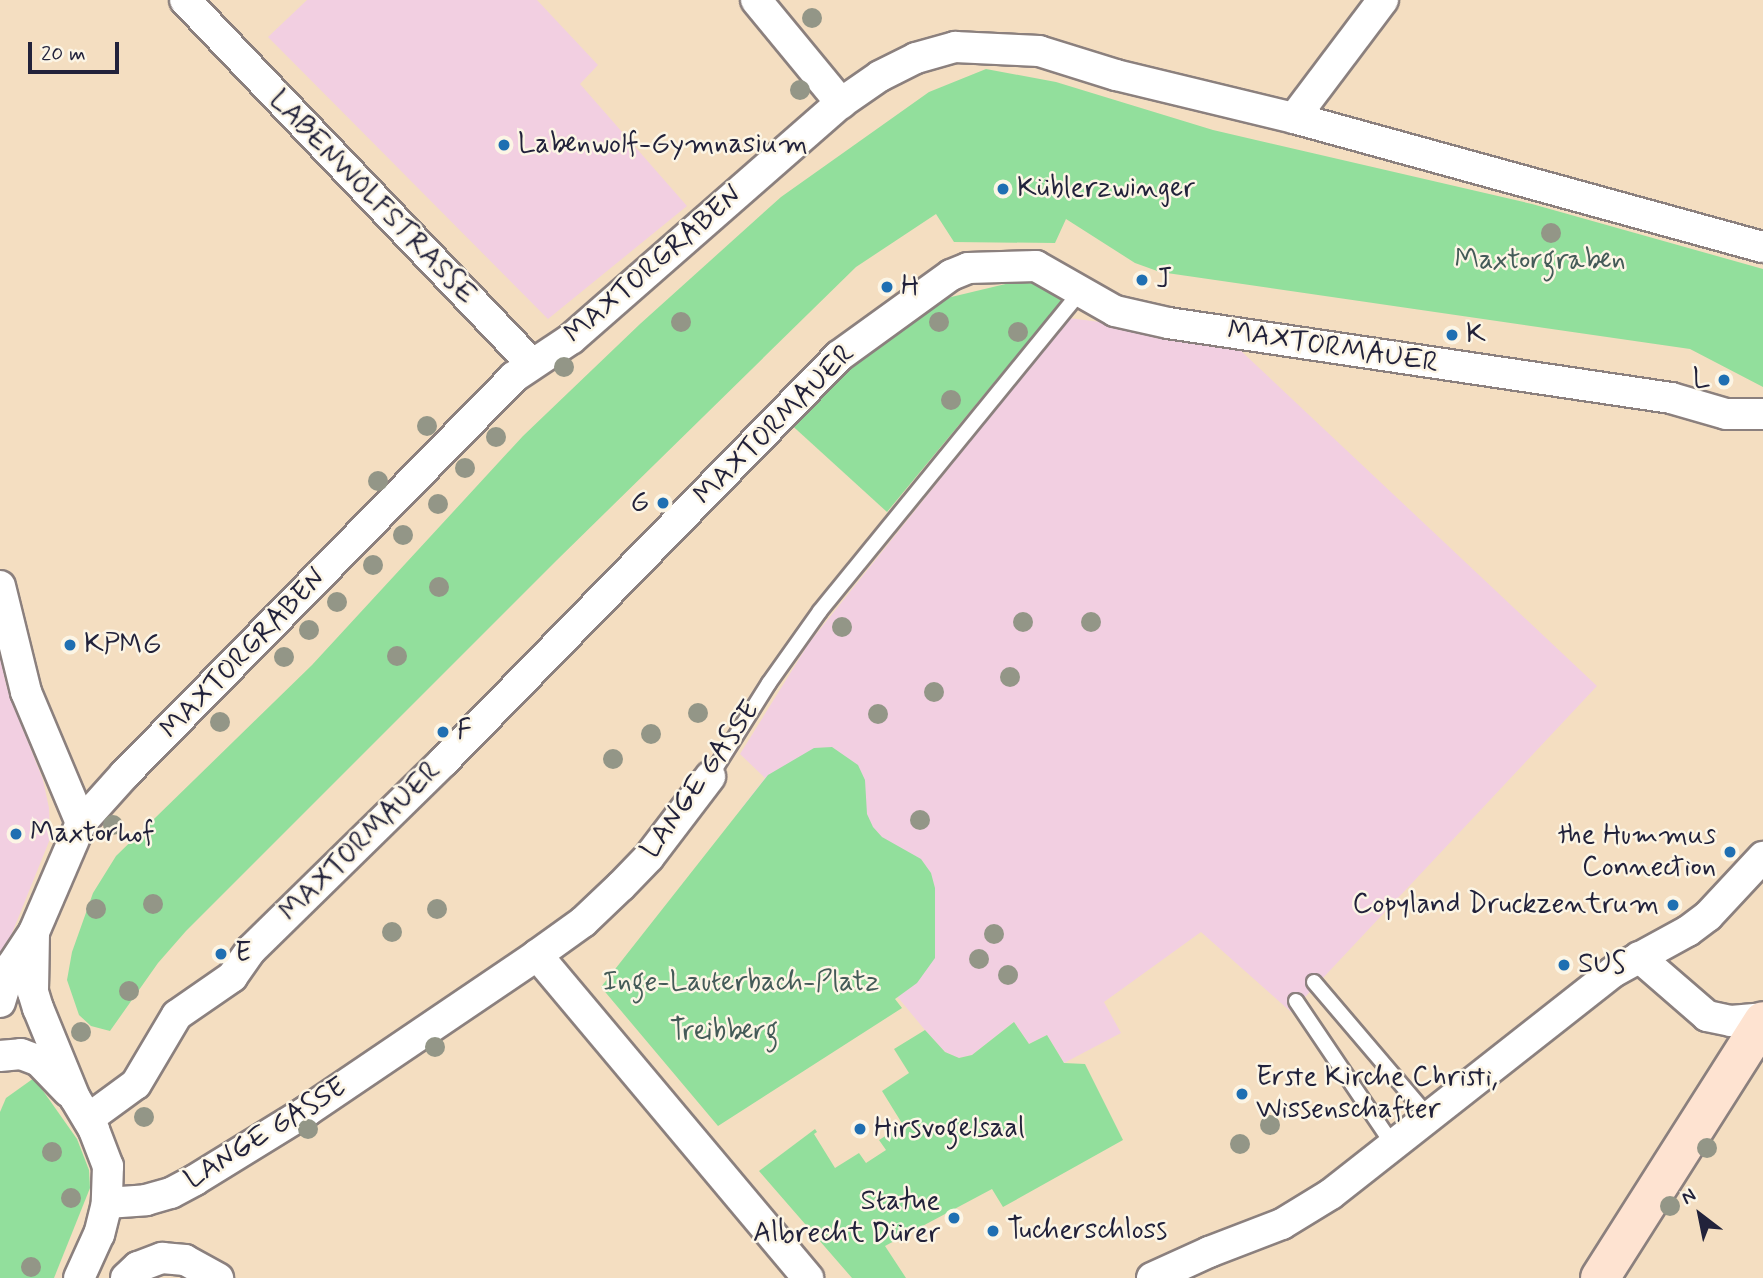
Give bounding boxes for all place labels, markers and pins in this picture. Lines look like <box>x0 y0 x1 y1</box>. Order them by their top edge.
place label: Labenwolf-Gymnasium <box>518 128 808 162</box>
marker: Labenwolf-Gymnasium <box>496 137 512 153</box>
place label: Küblerzwinger <box>1017 172 1195 206</box>
marker: Küblerzwinger <box>995 181 1011 197</box>
place label: J <box>1156 263 1172 297</box>
place label: H <box>901 270 919 304</box>
marker: J <box>1134 272 1150 288</box>
marker: H <box>879 279 895 295</box>
place label: K <box>1466 318 1486 352</box>
marker: K <box>1444 327 1460 343</box>
place label: L <box>1693 363 1710 397</box>
marker: L <box>1716 372 1732 388</box>
place label: G <box>631 486 649 520</box>
marker: G <box>655 495 671 511</box>
place label: KPMG <box>84 628 161 662</box>
marker: KPMG <box>62 637 78 653</box>
place label: F <box>457 715 472 749</box>
marker: F <box>435 724 451 740</box>
place label: Maxtorhof <box>30 817 155 851</box>
place label: the Hummus Connection <box>1561 819 1716 885</box>
marker: Maxtorhof <box>8 826 24 842</box>
marker: the Hummus Connection <box>1722 844 1738 860</box>
place label: Copyland Druckzentrum <box>1352 888 1659 922</box>
marker: Copyland Druckzentrum <box>1665 897 1681 913</box>
place label: E <box>235 937 251 971</box>
marker: E <box>213 946 229 962</box>
place label: SUS <box>1578 948 1626 982</box>
marker: SUS <box>1556 957 1572 973</box>
place label: Erste Kirche Christi, Wissenschafter <box>1256 1061 1497 1127</box>
marker: Erste Kirche Christi, Wissenschafter <box>1234 1086 1250 1102</box>
place label: Hirsvogelsaal <box>874 1112 1025 1146</box>
marker: Hirsvogelsaal <box>852 1121 868 1137</box>
place label: Statue Albrecht Dürer <box>752 1185 940 1251</box>
marker: Statue Albrecht Dürer <box>946 1210 962 1226</box>
place label: Tucherschloss <box>1007 1214 1167 1248</box>
marker: Tucherschloss <box>985 1223 1001 1239</box>

